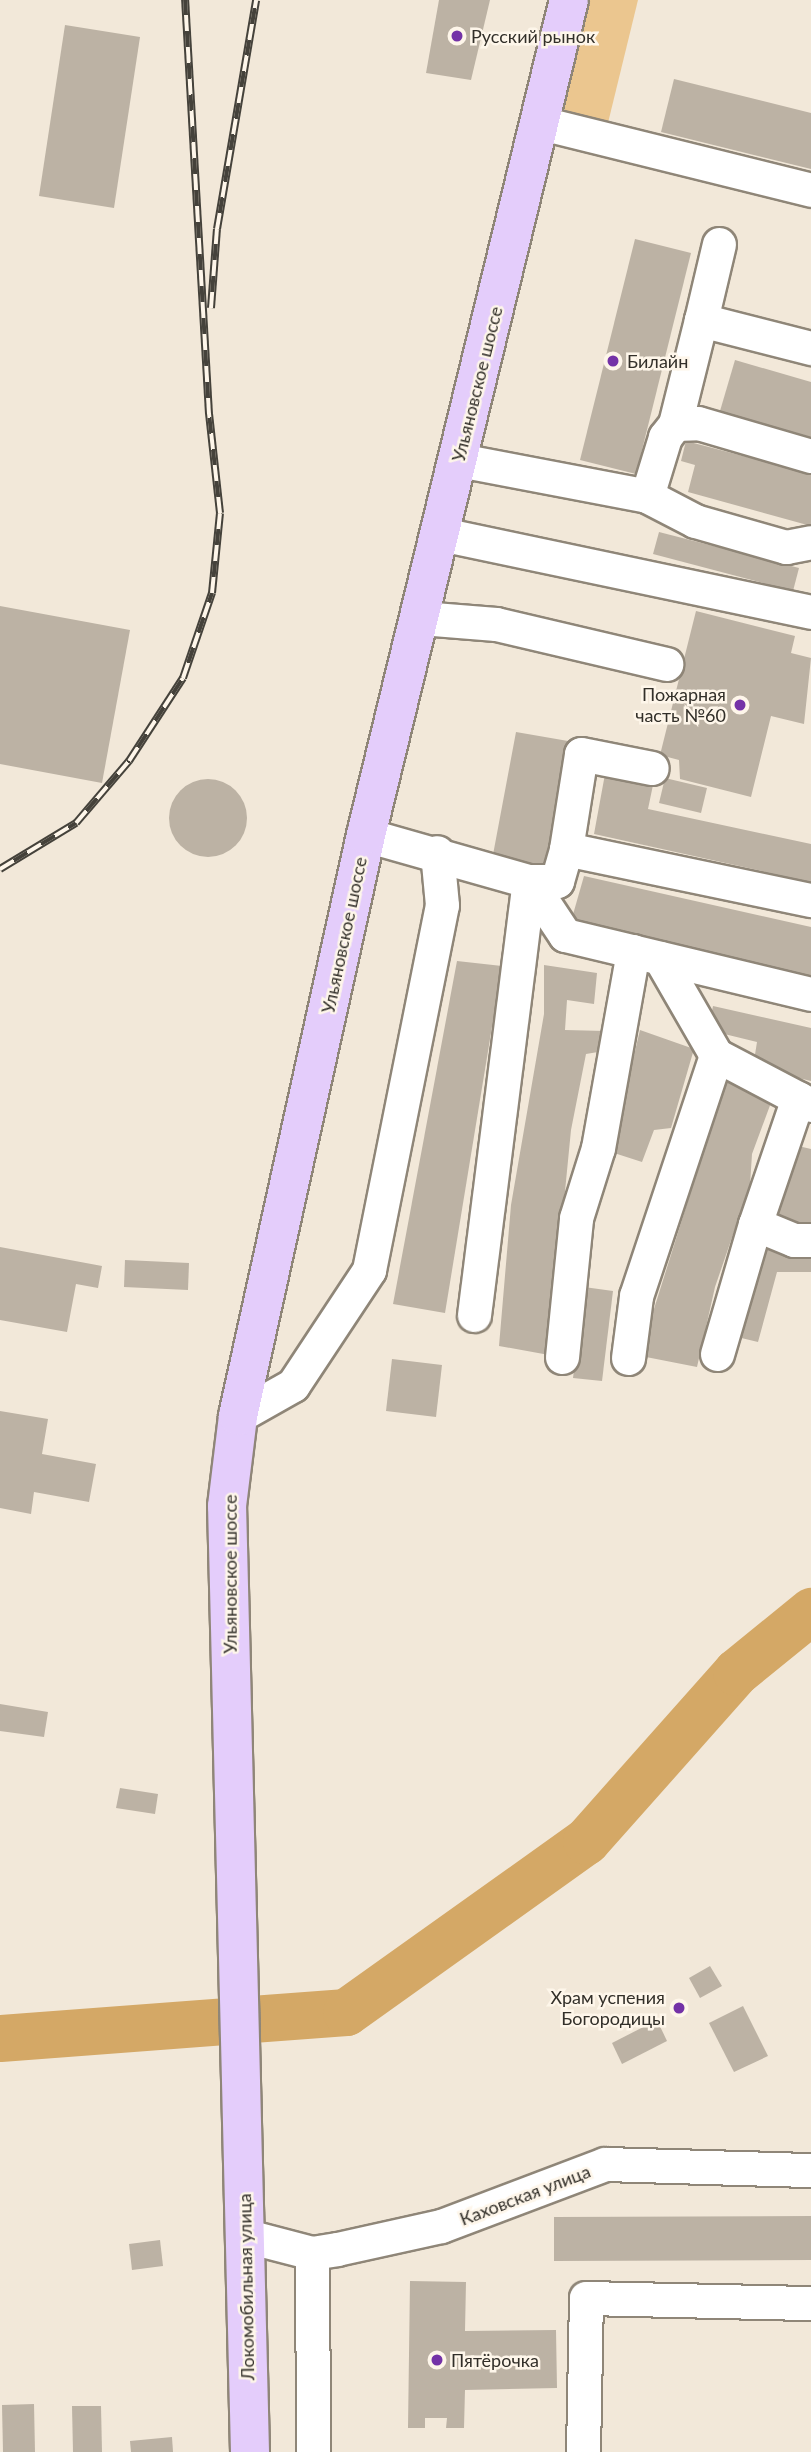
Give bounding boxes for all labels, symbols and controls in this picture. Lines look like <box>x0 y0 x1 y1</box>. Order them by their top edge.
place label: Русский рынок <box>471 25 595 47</box>
marker: Русский рынок <box>449 28 465 44</box>
street label: Ульяновское шоссе <box>447 304 507 464</box>
place label: Билайн <box>627 350 688 372</box>
marker: Билайн <box>605 353 621 369</box>
place label: Пожарная часть №60 <box>635 684 726 726</box>
marker: Пожарная часть №60 <box>732 697 748 713</box>
street label: Ульяновское шоссе <box>317 855 371 1015</box>
street label: Ульяновское шоссе <box>219 1494 241 1654</box>
place label: Храм успения Богородицы <box>551 1987 665 2030</box>
marker: Храм успения Богородицы <box>671 2000 687 2016</box>
street label: Каховская улица <box>457 2160 593 2230</box>
street label: Локомобильная улица <box>234 2193 258 2381</box>
place label: Пятёрочка <box>451 2349 539 2371</box>
marker: Пятёрочка <box>429 2352 445 2368</box>

